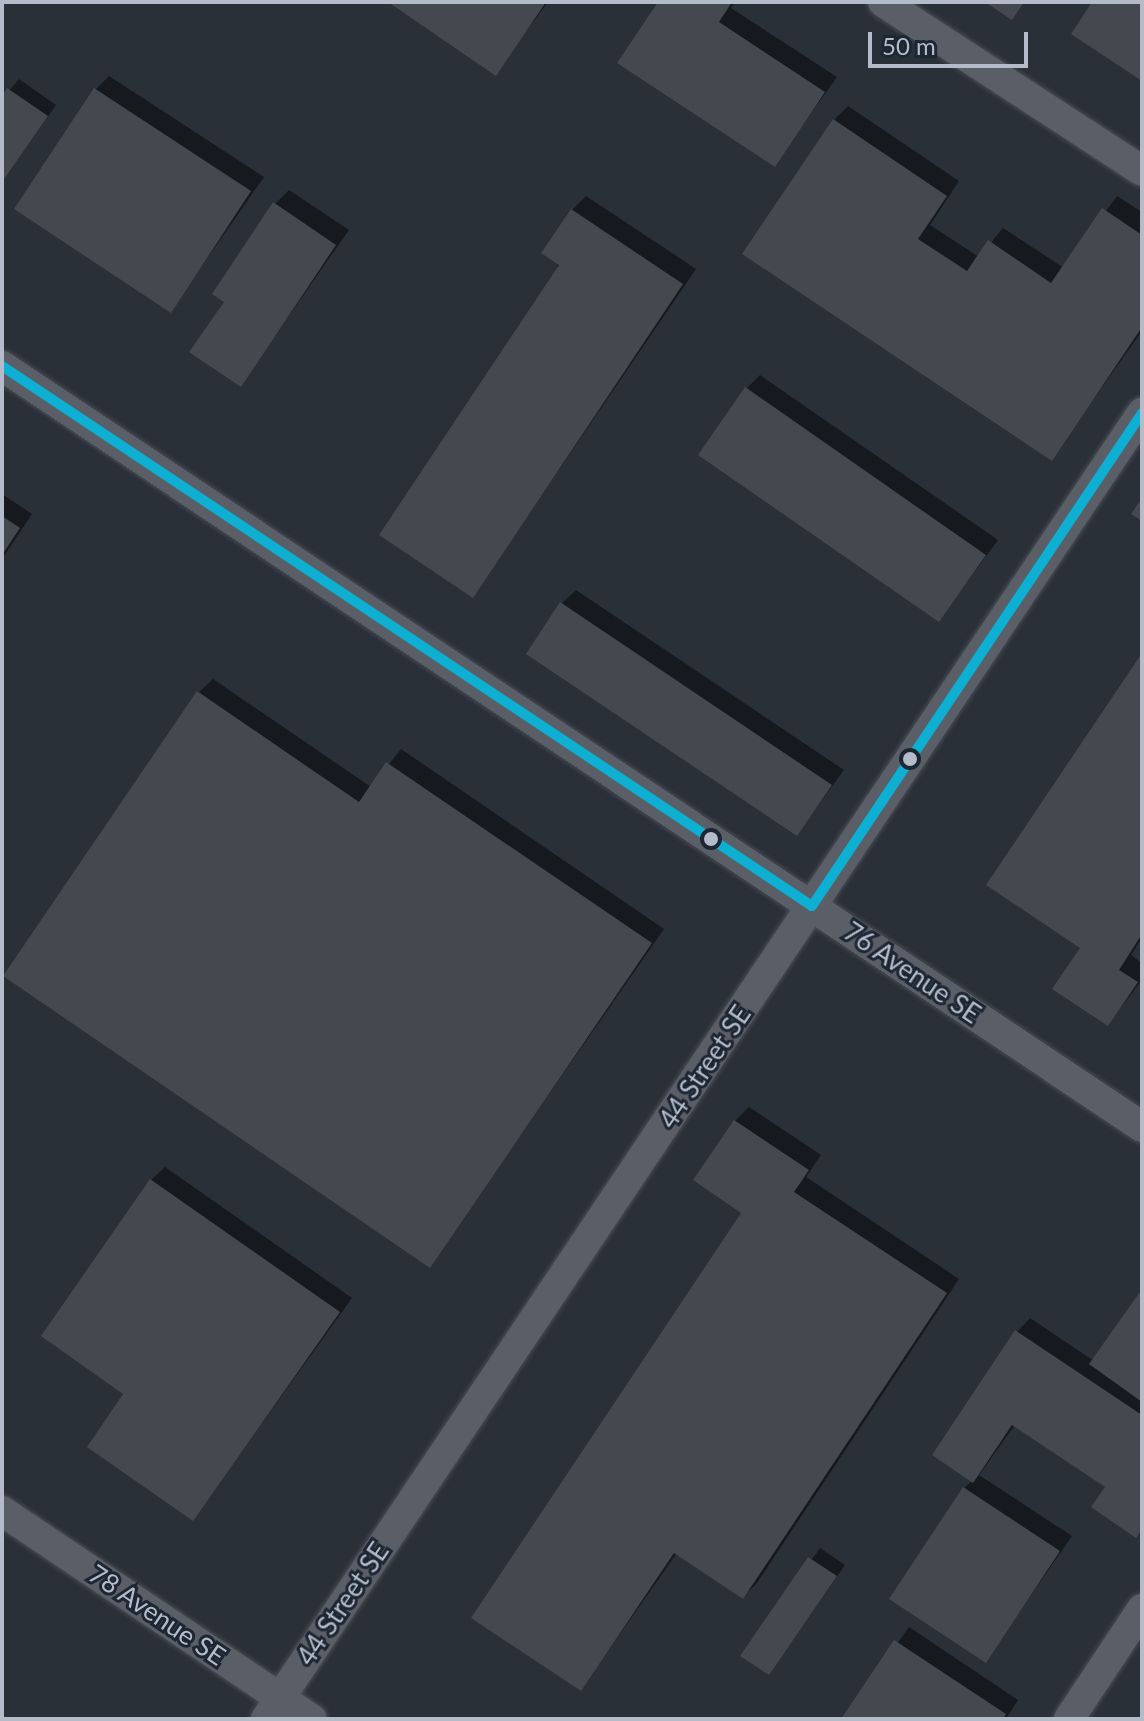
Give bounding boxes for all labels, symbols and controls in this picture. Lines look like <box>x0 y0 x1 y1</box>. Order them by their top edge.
scale bar <box>872 16 1032 66</box>
text: 50 m <box>882 31 936 60</box>
unlabelled marker <box>902 751 918 767</box>
unlabelled marker <box>703 831 719 847</box>
street label: 76 Avenue SE <box>838 916 986 1030</box>
street label: 44 Street SE <box>653 1000 757 1134</box>
street label: 44 Street SE <box>291 1537 395 1671</box>
street label: 78 Avenue SE <box>83 1558 231 1672</box>

